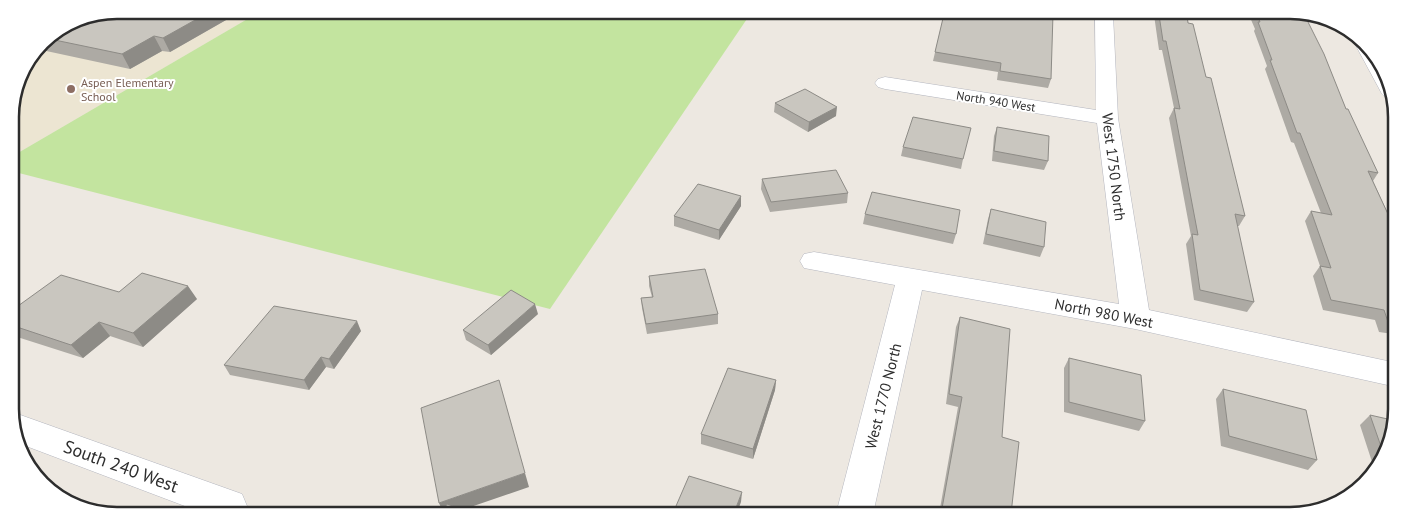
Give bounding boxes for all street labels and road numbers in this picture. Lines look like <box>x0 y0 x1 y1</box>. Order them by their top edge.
street label: North 940 West <box>955 87 1037 115</box>
street label: West 1750 North <box>1098 112 1130 222</box>
street label: North 980 West <box>1053 294 1155 332</box>
street label: West 1770 North <box>861 341 905 451</box>
street label: South 240 West <box>60 435 182 497</box>

